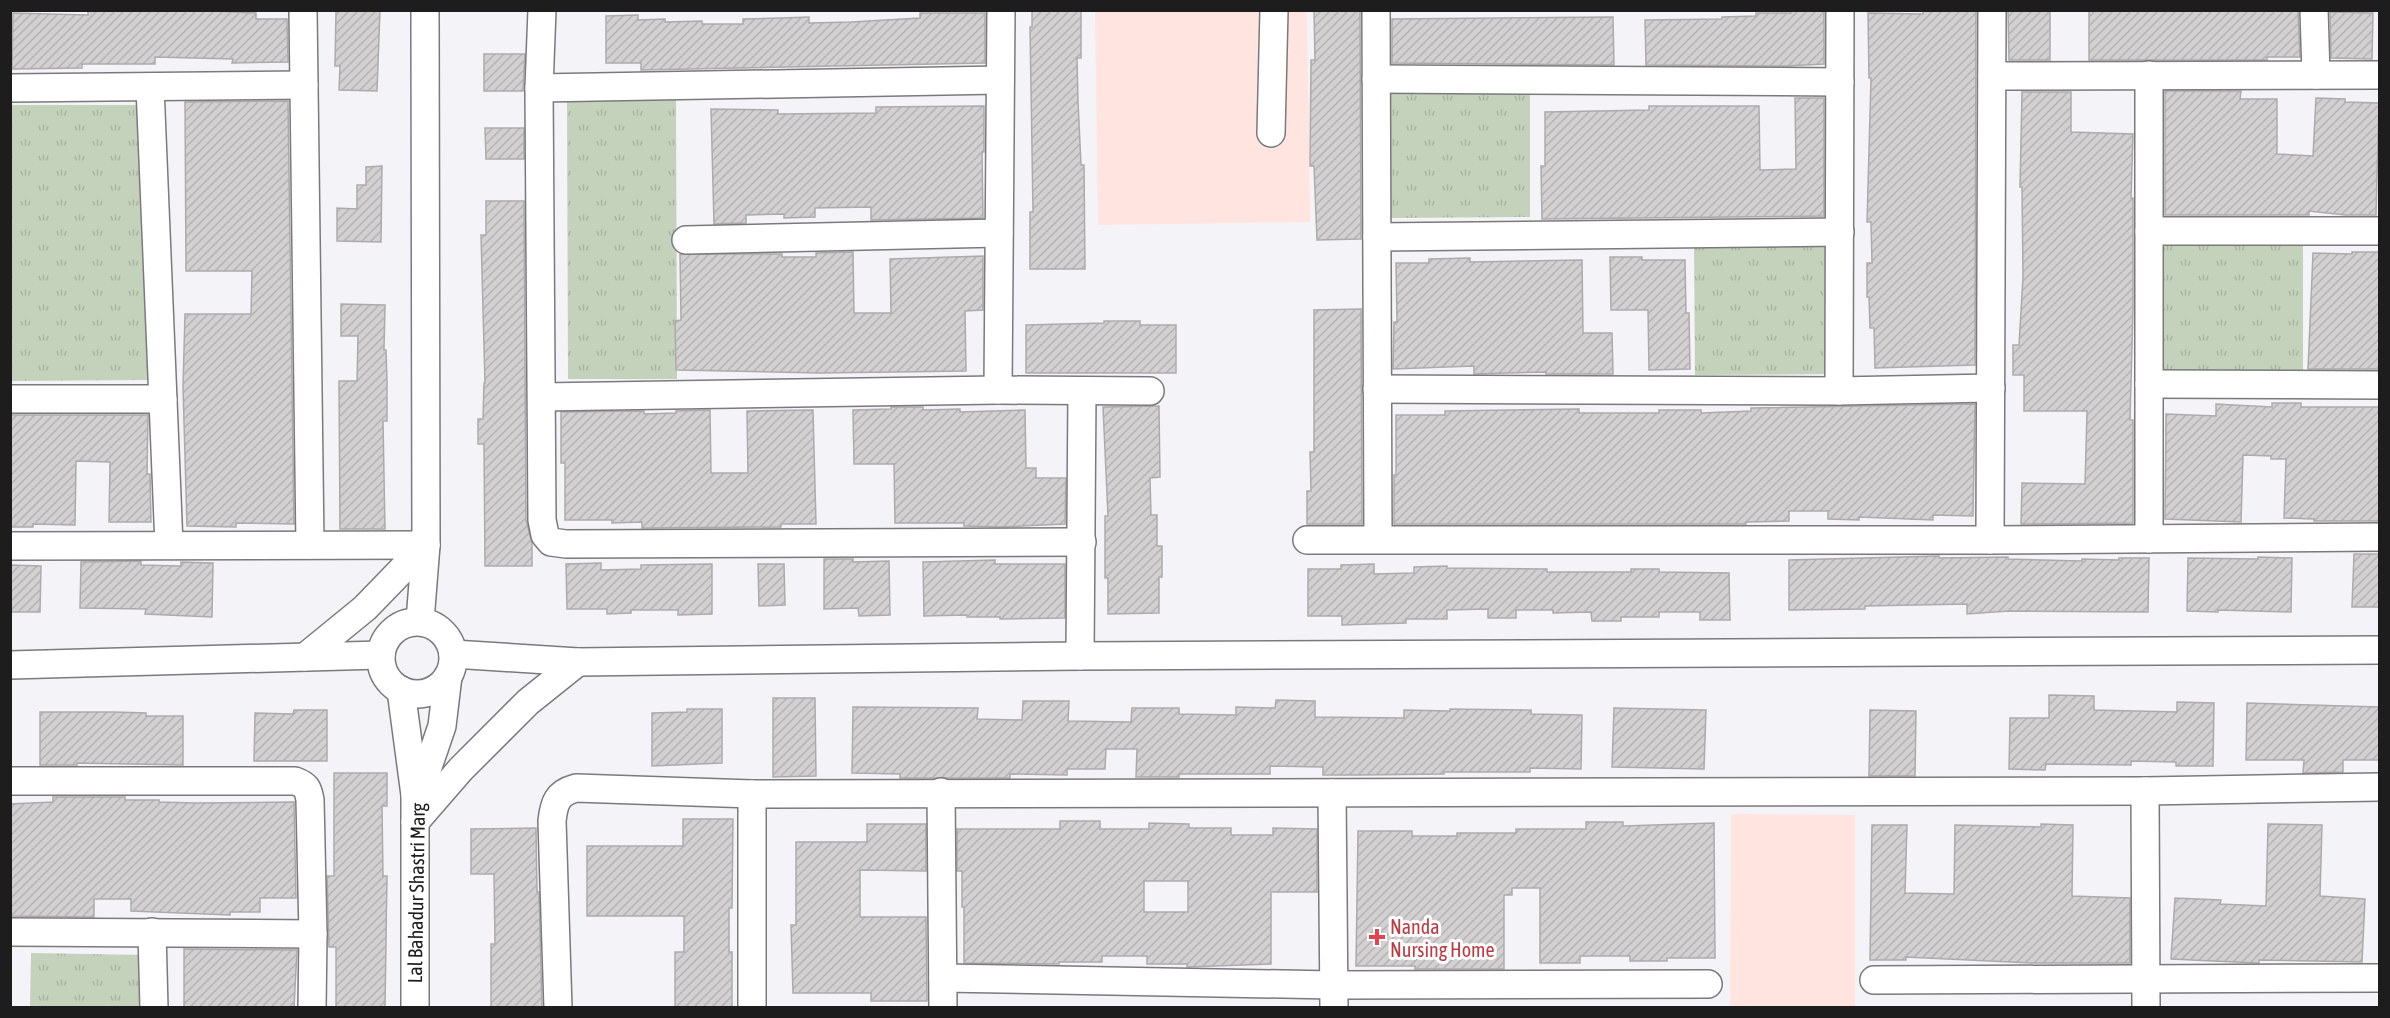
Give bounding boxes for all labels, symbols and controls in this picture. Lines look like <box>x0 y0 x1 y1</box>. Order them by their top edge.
street label: Lal Bahadur Shastri Marg <box>403 802 429 984</box>
place label: Nanda Nursing Home <box>1390 915 1495 961</box>
marker: Nanda Nursing Home <box>1368 928 1386 946</box>

